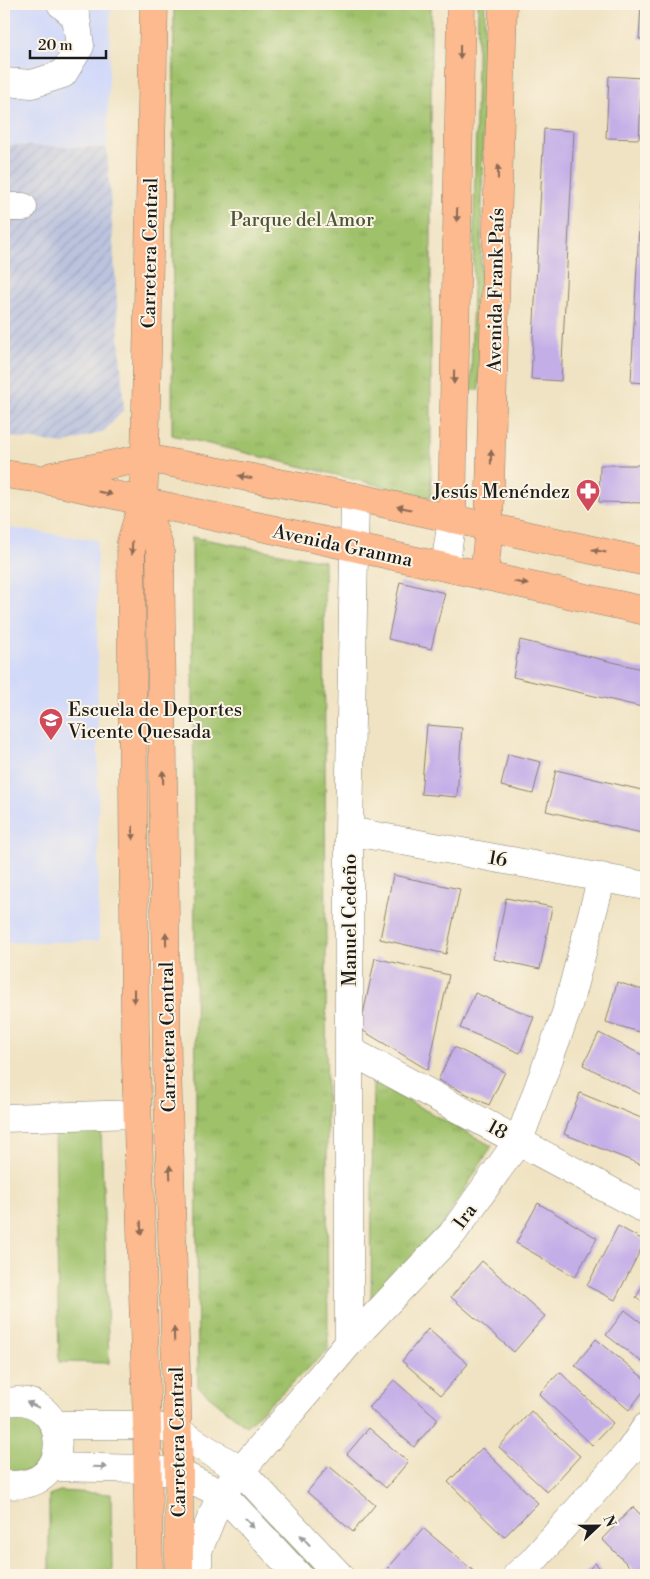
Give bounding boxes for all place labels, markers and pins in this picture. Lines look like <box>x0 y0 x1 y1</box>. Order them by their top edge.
pharmacy icon: Jesús Menéndez <box>575 478 601 512</box>
place label: Jesús Menéndez <box>432 480 570 504</box>
place label: Escuela de Deportes Vicente Quesada <box>67 698 242 744</box>
school or university icon: Escuela de Deportes Vicente Quesada <box>38 707 64 741</box>

